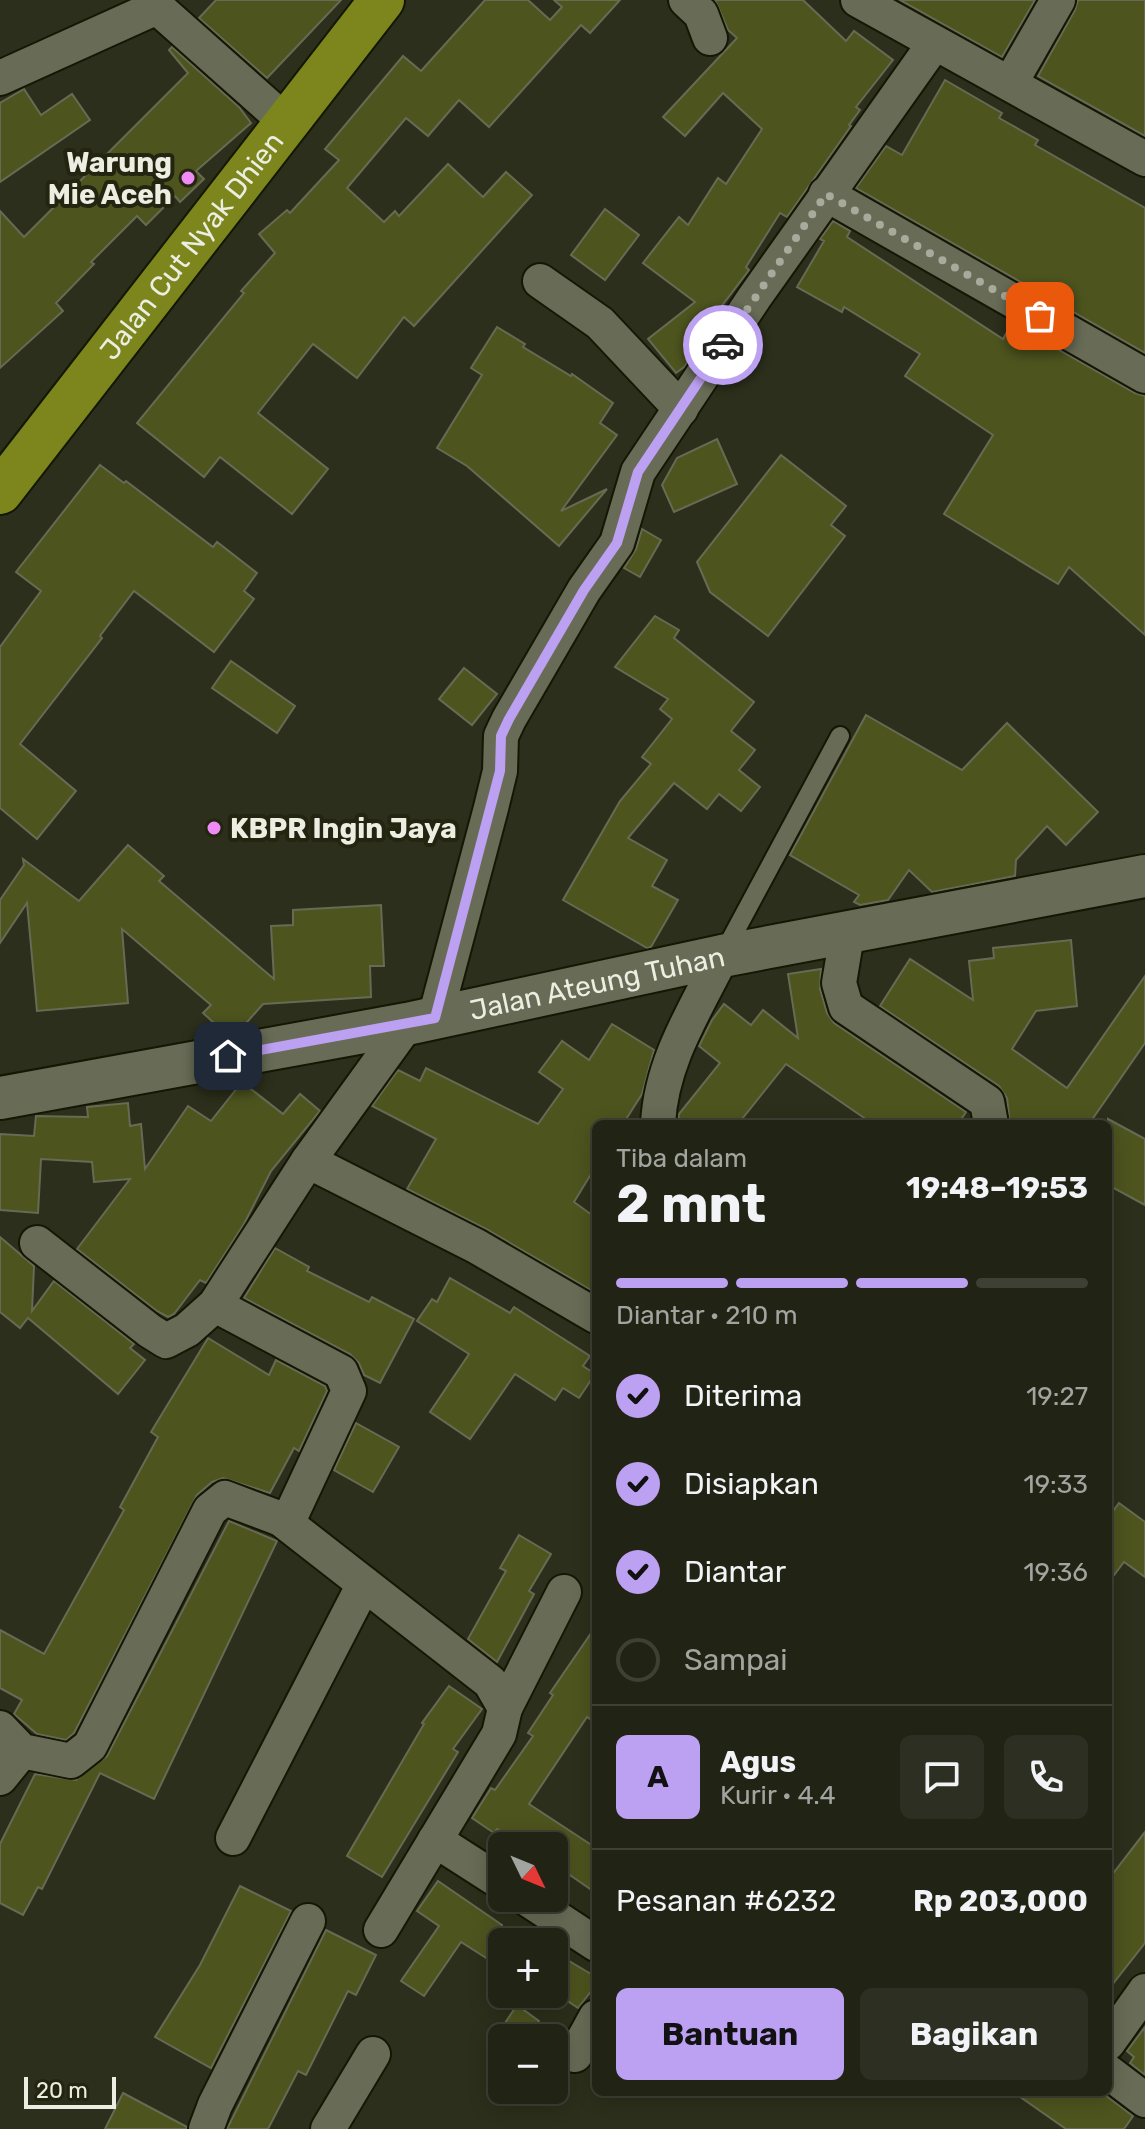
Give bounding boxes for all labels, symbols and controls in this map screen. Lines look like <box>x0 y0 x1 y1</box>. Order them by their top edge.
street label: Jalan Cut Nyak Dhien <box>93 125 290 366</box>
place label: Warung Mie Aceh <box>48 146 172 211</box>
marker: Warung Mie Aceh <box>179 169 197 187</box>
pin <box>1006 282 1074 350</box>
icon: bag <box>1018 294 1062 338</box>
courier <box>683 305 763 385</box>
icon: car <box>701 323 745 367</box>
place label: KBPR Ingin Jaya <box>230 812 457 845</box>
marker: KBPR Ingin Jaya <box>205 819 223 837</box>
street label: Jalan Ateung Tuhan <box>466 939 728 1027</box>
pin <box>194 1022 262 1090</box>
icon: home <box>206 1034 250 1078</box>
text: Tiba dalam <box>616 1143 747 1174</box>
text: 19:48–19:53 <box>906 1170 1088 1206</box>
text: 2 mnt <box>616 1173 766 1235</box>
text: Diantar · 210 m <box>616 1300 798 1331</box>
icon: check <box>616 1374 660 1418</box>
text: Diterima <box>684 1378 802 1414</box>
text: 19:27 <box>1026 1381 1088 1412</box>
icon: check <box>616 1462 660 1506</box>
text: Disiapkan <box>684 1466 819 1502</box>
text: 19:33 <box>1024 1469 1088 1500</box>
icon: check <box>616 1550 660 1594</box>
text: Diantar <box>684 1554 786 1590</box>
text: 19:36 <box>1023 1557 1088 1588</box>
text: Sampai <box>684 1642 788 1678</box>
button: chat <box>900 1735 984 1819</box>
button: phone <box>1004 1735 1088 1819</box>
text: Agus <box>720 1744 796 1780</box>
text: A <box>647 1759 669 1795</box>
text: Kurir · 4.4 <box>720 1780 836 1811</box>
north arrow <box>488 1832 568 1912</box>
map controls <box>488 1832 568 2104</box>
text: Pesanan #6232 <box>616 1883 836 1919</box>
text: Rp 203,000 <box>913 1883 1088 1919</box>
button: + <box>488 1928 568 2008</box>
button: Bantuan <box>616 1988 844 2080</box>
button: Bagikan <box>860 1988 1088 2080</box>
button: − <box>488 2024 568 2104</box>
scale bar <box>24 2073 116 2109</box>
text: 20 m <box>36 2077 88 2104</box>

